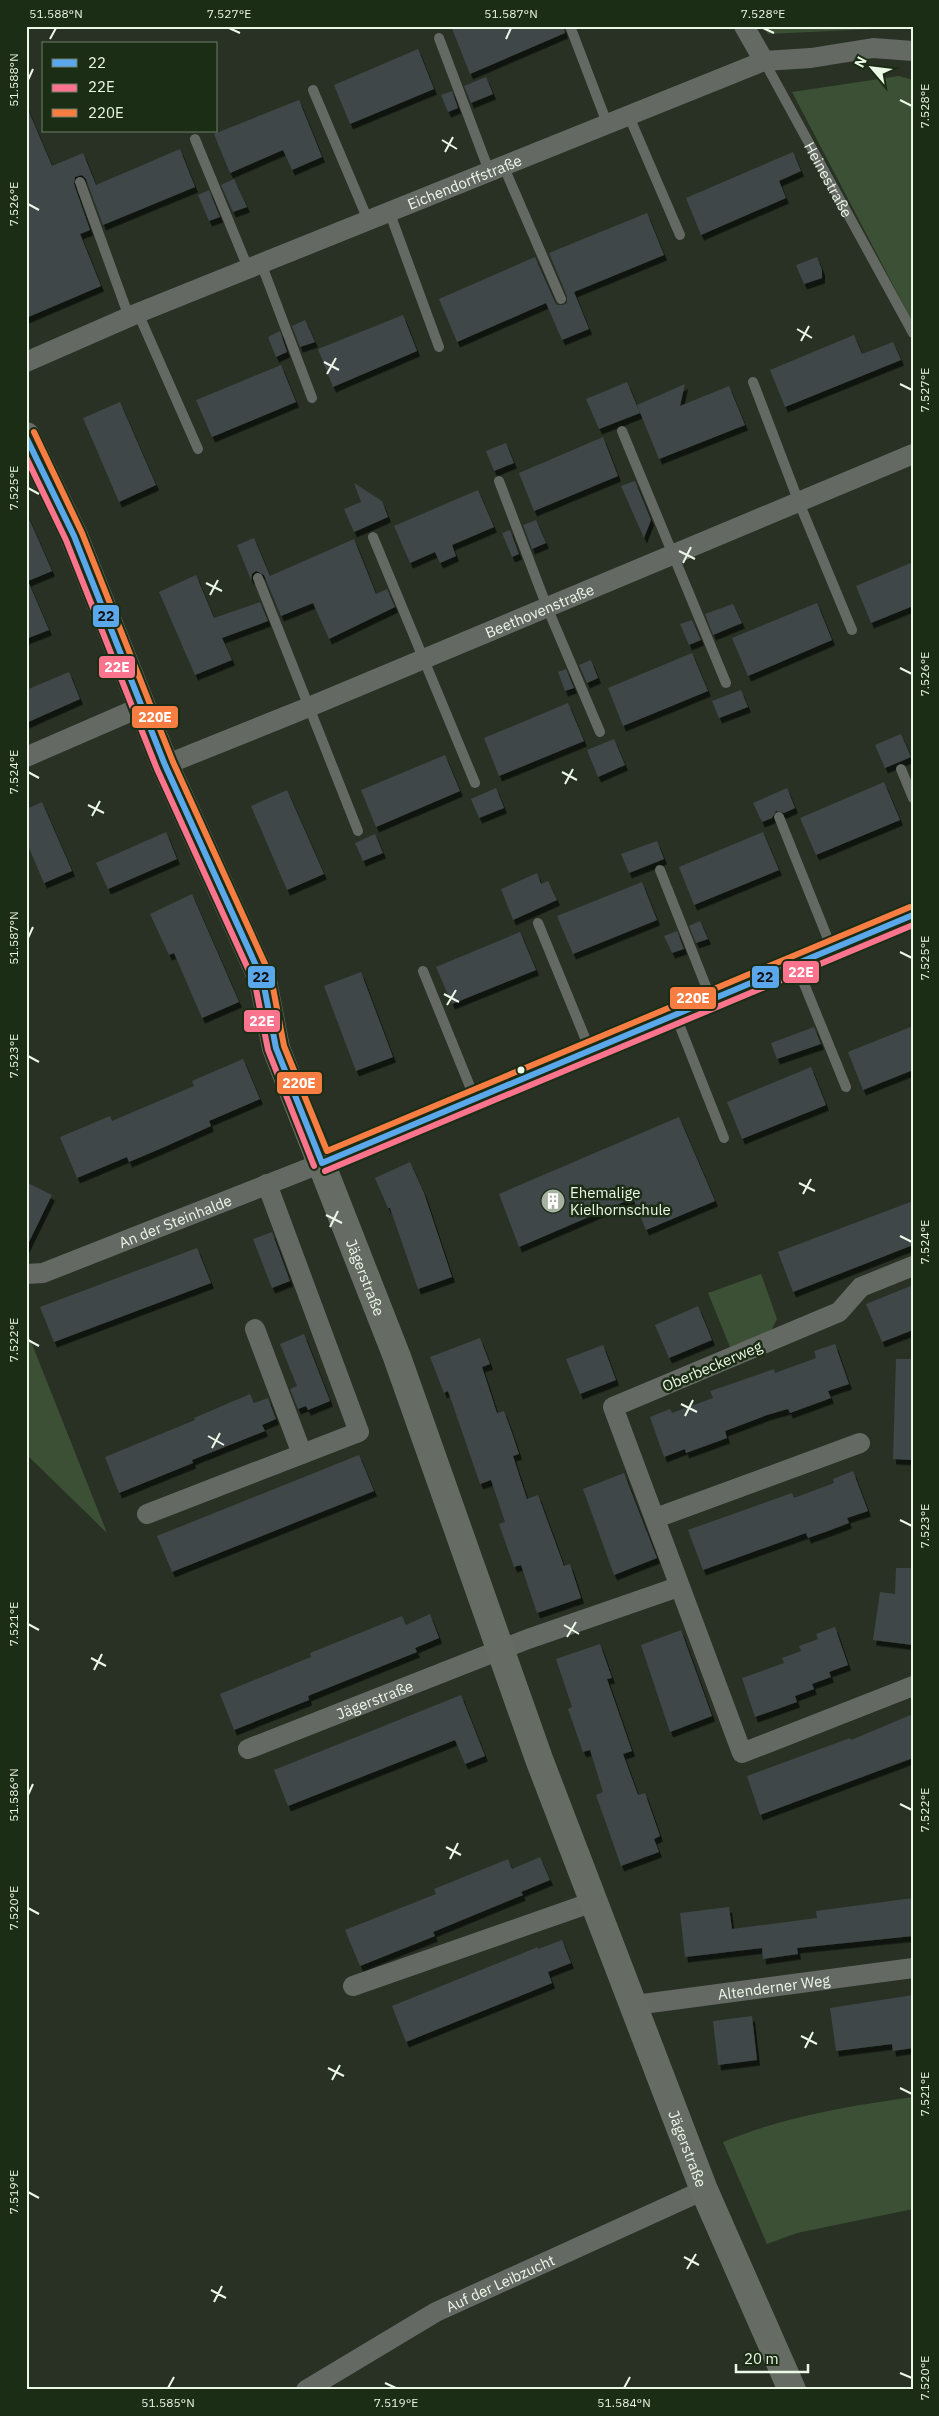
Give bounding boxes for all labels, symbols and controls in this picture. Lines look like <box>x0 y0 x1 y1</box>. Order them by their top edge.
text: 51.588°N <box>29 6 83 21</box>
text: 7.527°E <box>207 6 251 21</box>
text: 51.587°N <box>484 6 538 21</box>
text: 7.528°E <box>741 6 785 21</box>
legend <box>42 42 218 132</box>
north arrow <box>846 42 896 92</box>
text: 51.588°N <box>6 53 21 107</box>
text: 22 <box>88 53 106 72</box>
text: N <box>850 53 871 71</box>
text: 22E <box>88 77 115 96</box>
text: 7.528°E <box>917 84 932 128</box>
text: 220E <box>88 103 124 122</box>
street label: Heinestraße <box>801 138 857 220</box>
street label: Eichendorffstraße <box>404 150 524 213</box>
text: 7.526°E <box>6 182 21 226</box>
text: 7.527°E <box>917 368 932 412</box>
text: 7.525°E <box>6 466 21 510</box>
street label: Beethovenstraße <box>482 579 597 642</box>
line badge: 22 <box>92 604 120 628</box>
text: 22 <box>98 607 114 625</box>
text: 7.526°E <box>917 652 932 696</box>
line badge: 22E <box>98 655 136 679</box>
text: 22E <box>104 658 130 676</box>
line badge: 220E <box>131 705 179 729</box>
text: 220E <box>138 708 172 726</box>
text: 7.524°E <box>6 750 21 794</box>
text: 51.587°N <box>6 911 21 965</box>
text: 7.525°E <box>917 936 932 980</box>
line badge: 22E <box>782 960 820 984</box>
text: 22E <box>788 963 814 981</box>
line badge: 22 <box>247 965 276 989</box>
line badge: 22 <box>751 965 780 989</box>
text: 22 <box>253 968 269 986</box>
text: 22 <box>757 968 773 986</box>
line badge: 220E <box>669 986 717 1010</box>
text: 220E <box>676 989 710 1007</box>
line badge: 22E <box>243 1009 281 1033</box>
text: 22E <box>249 1012 275 1030</box>
text: 7.523°E <box>6 1034 21 1078</box>
unlabelled marker <box>516 1065 526 1075</box>
line badge: 220E <box>276 1071 323 1095</box>
text: 220E <box>282 1074 316 1092</box>
place label: Ehemalige Kielhornschule <box>570 1183 671 1219</box>
building icon: Ehemalige Kielhornschule <box>540 1188 566 1214</box>
street label: An der Steinhalde <box>116 1190 234 1252</box>
text: 7.524°E <box>917 1220 932 1264</box>
street label: Jägerstraße <box>342 1236 389 1318</box>
text: 7.522°E <box>6 1318 21 1362</box>
street label: Oberbeckerweg <box>659 1336 765 1396</box>
text: 7.523°E <box>917 1504 932 1548</box>
text: 7.521°E <box>6 1602 21 1646</box>
street label: Jägerstraße <box>333 1676 416 1723</box>
text: 51.586°N <box>6 1768 21 1822</box>
text: 7.522°E <box>917 1788 932 1832</box>
text: 7.520°E <box>6 1886 21 1930</box>
street label: Altenderner Weg <box>716 1970 831 2003</box>
text: 7.521°E <box>917 2072 932 2116</box>
street label: Jägerstraße <box>665 2107 711 2190</box>
text: 7.519°E <box>6 2170 21 2214</box>
street label: Auf der Leibzucht <box>443 2250 557 2316</box>
scale bar <box>736 2341 809 2373</box>
text: 20 m <box>744 2349 779 2368</box>
text: 7.520°E <box>917 2356 932 2400</box>
text: 51.585°N <box>141 2395 195 2410</box>
text: 7.519°E <box>374 2395 418 2410</box>
text: 51.584°N <box>597 2395 651 2410</box>

